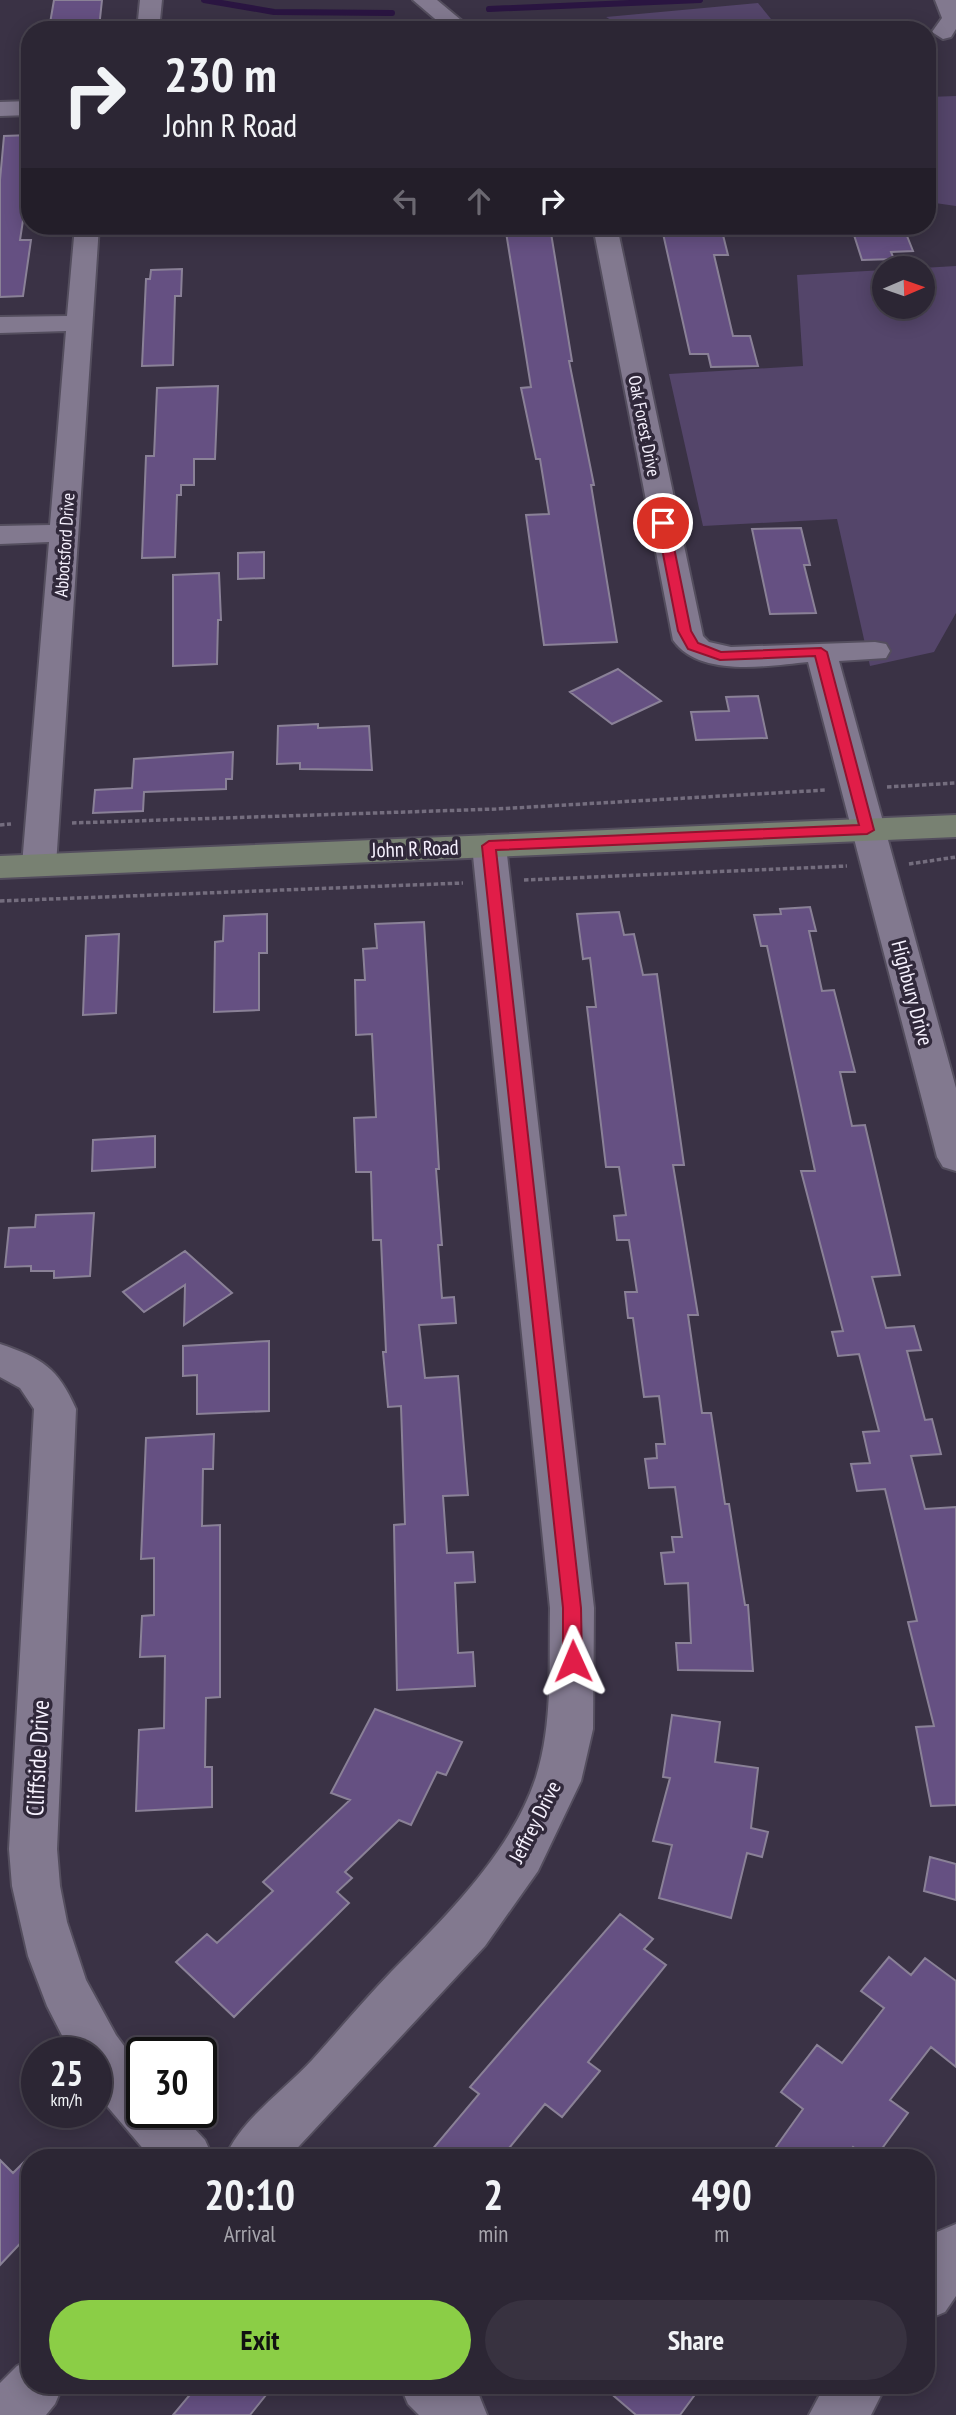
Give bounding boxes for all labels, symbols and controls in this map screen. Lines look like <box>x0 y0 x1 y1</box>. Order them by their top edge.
text: 230 m <box>164 42 277 106</box>
icon: right <box>49 49 140 140</box>
text: John R Road <box>164 104 297 146</box>
icon: left <box>387 182 425 220</box>
icon: ahead <box>460 182 498 220</box>
icon: right <box>533 182 571 220</box>
north arrow <box>872 256 934 318</box>
map controls <box>872 256 935 319</box>
street label: Oak Forest Drive <box>623 373 666 478</box>
street label: Abbotsford Drive <box>49 492 80 598</box>
pin <box>633 493 693 553</box>
icon: arrive <box>644 504 682 542</box>
street label: John R Road <box>370 833 459 864</box>
street label: Highbury Drive <box>885 937 940 1049</box>
position arrow <box>536 1624 610 1698</box>
street label: Cliffside Drive <box>19 1699 56 1817</box>
street label: Jeffrey Drive <box>502 1776 567 1868</box>
speed limit sign: 30 <box>126 2037 217 2128</box>
text: 25 <box>50 2050 83 2096</box>
text: km/h <box>51 2088 82 2111</box>
text: 20:10 <box>204 2167 295 2222</box>
text: 2 <box>483 2167 503 2222</box>
text: 490 <box>692 2167 752 2222</box>
text: Arrival <box>224 2219 276 2248</box>
text: min <box>478 2219 508 2248</box>
text: m <box>714 2219 729 2248</box>
button: Exit <box>49 2300 471 2380</box>
button: Share <box>485 2300 907 2380</box>

